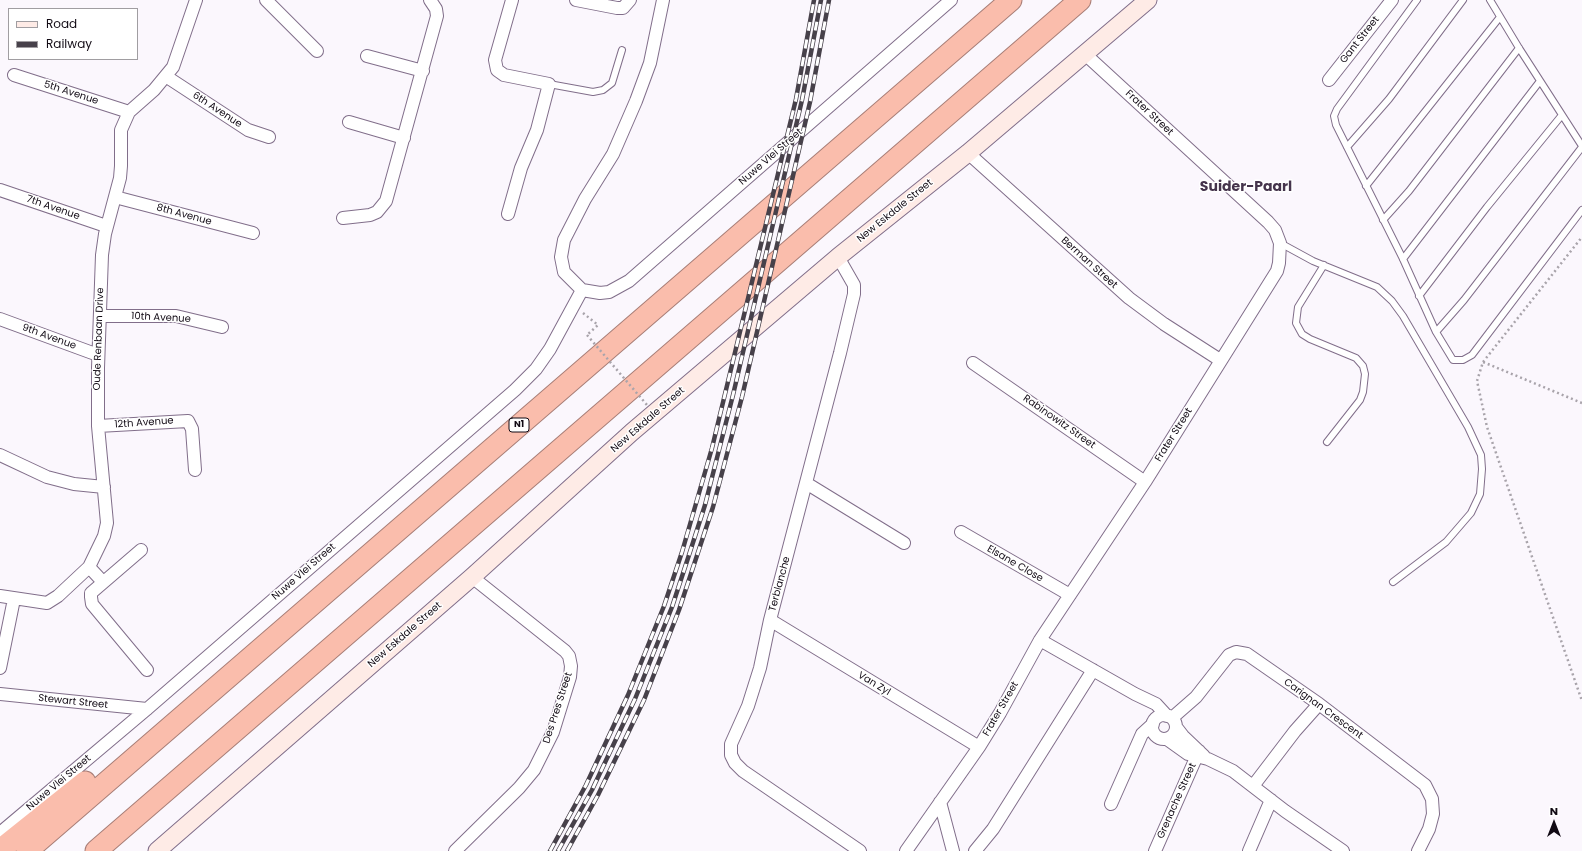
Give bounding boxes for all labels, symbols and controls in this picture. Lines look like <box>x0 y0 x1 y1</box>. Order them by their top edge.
legend <box>8 8 138 60</box>
street label: Gant Street <box>1338 14 1382 66</box>
text: Road <box>46 15 77 32</box>
text: Railway <box>46 35 92 52</box>
street label: 5th Avenue <box>42 79 100 107</box>
street label: Frater Street <box>1123 88 1175 138</box>
street label: 6th Avenue <box>190 90 244 130</box>
street label: Nuwe Vlei Street <box>737 126 805 188</box>
street label: New Eskdale Street <box>855 177 935 245</box>
district label: Suider-Paarl <box>1200 179 1292 195</box>
street label: 7th Avenue <box>25 193 81 223</box>
street label: 8th Avenue <box>155 202 213 228</box>
street label: Berman Street <box>1058 235 1120 291</box>
street label: Oude Renbaan Drive <box>91 287 107 391</box>
street label: 10th Avenue <box>131 310 191 326</box>
street label: 9th Avenue <box>20 322 78 352</box>
street label: New Eskdale Street <box>609 385 687 455</box>
street label: Rabinowitz Street <box>1020 393 1098 451</box>
street label: Frater Street <box>1153 406 1195 464</box>
street label: 12th Avenue <box>114 415 174 431</box>
road number: N1 <box>509 418 529 432</box>
street label: Nuwe Vlei Street <box>270 541 338 603</box>
street label: Elsane Close <box>985 543 1045 585</box>
street label: Terblanche <box>767 555 793 613</box>
street label: New Eskdale Street <box>366 600 444 670</box>
street label: Van Zyl <box>855 670 893 698</box>
street label: Des Pres Street <box>541 671 575 745</box>
street label: Carignan Crescent <box>1281 676 1365 742</box>
street label: Frater Street <box>981 680 1021 738</box>
street label: Stewart Street <box>38 692 108 712</box>
street label: Nuwe Vlei Street <box>24 753 94 813</box>
street label: Grenache Street <box>1155 761 1199 841</box>
north arrow <box>1534 803 1574 843</box>
text: N <box>1550 803 1558 819</box>

